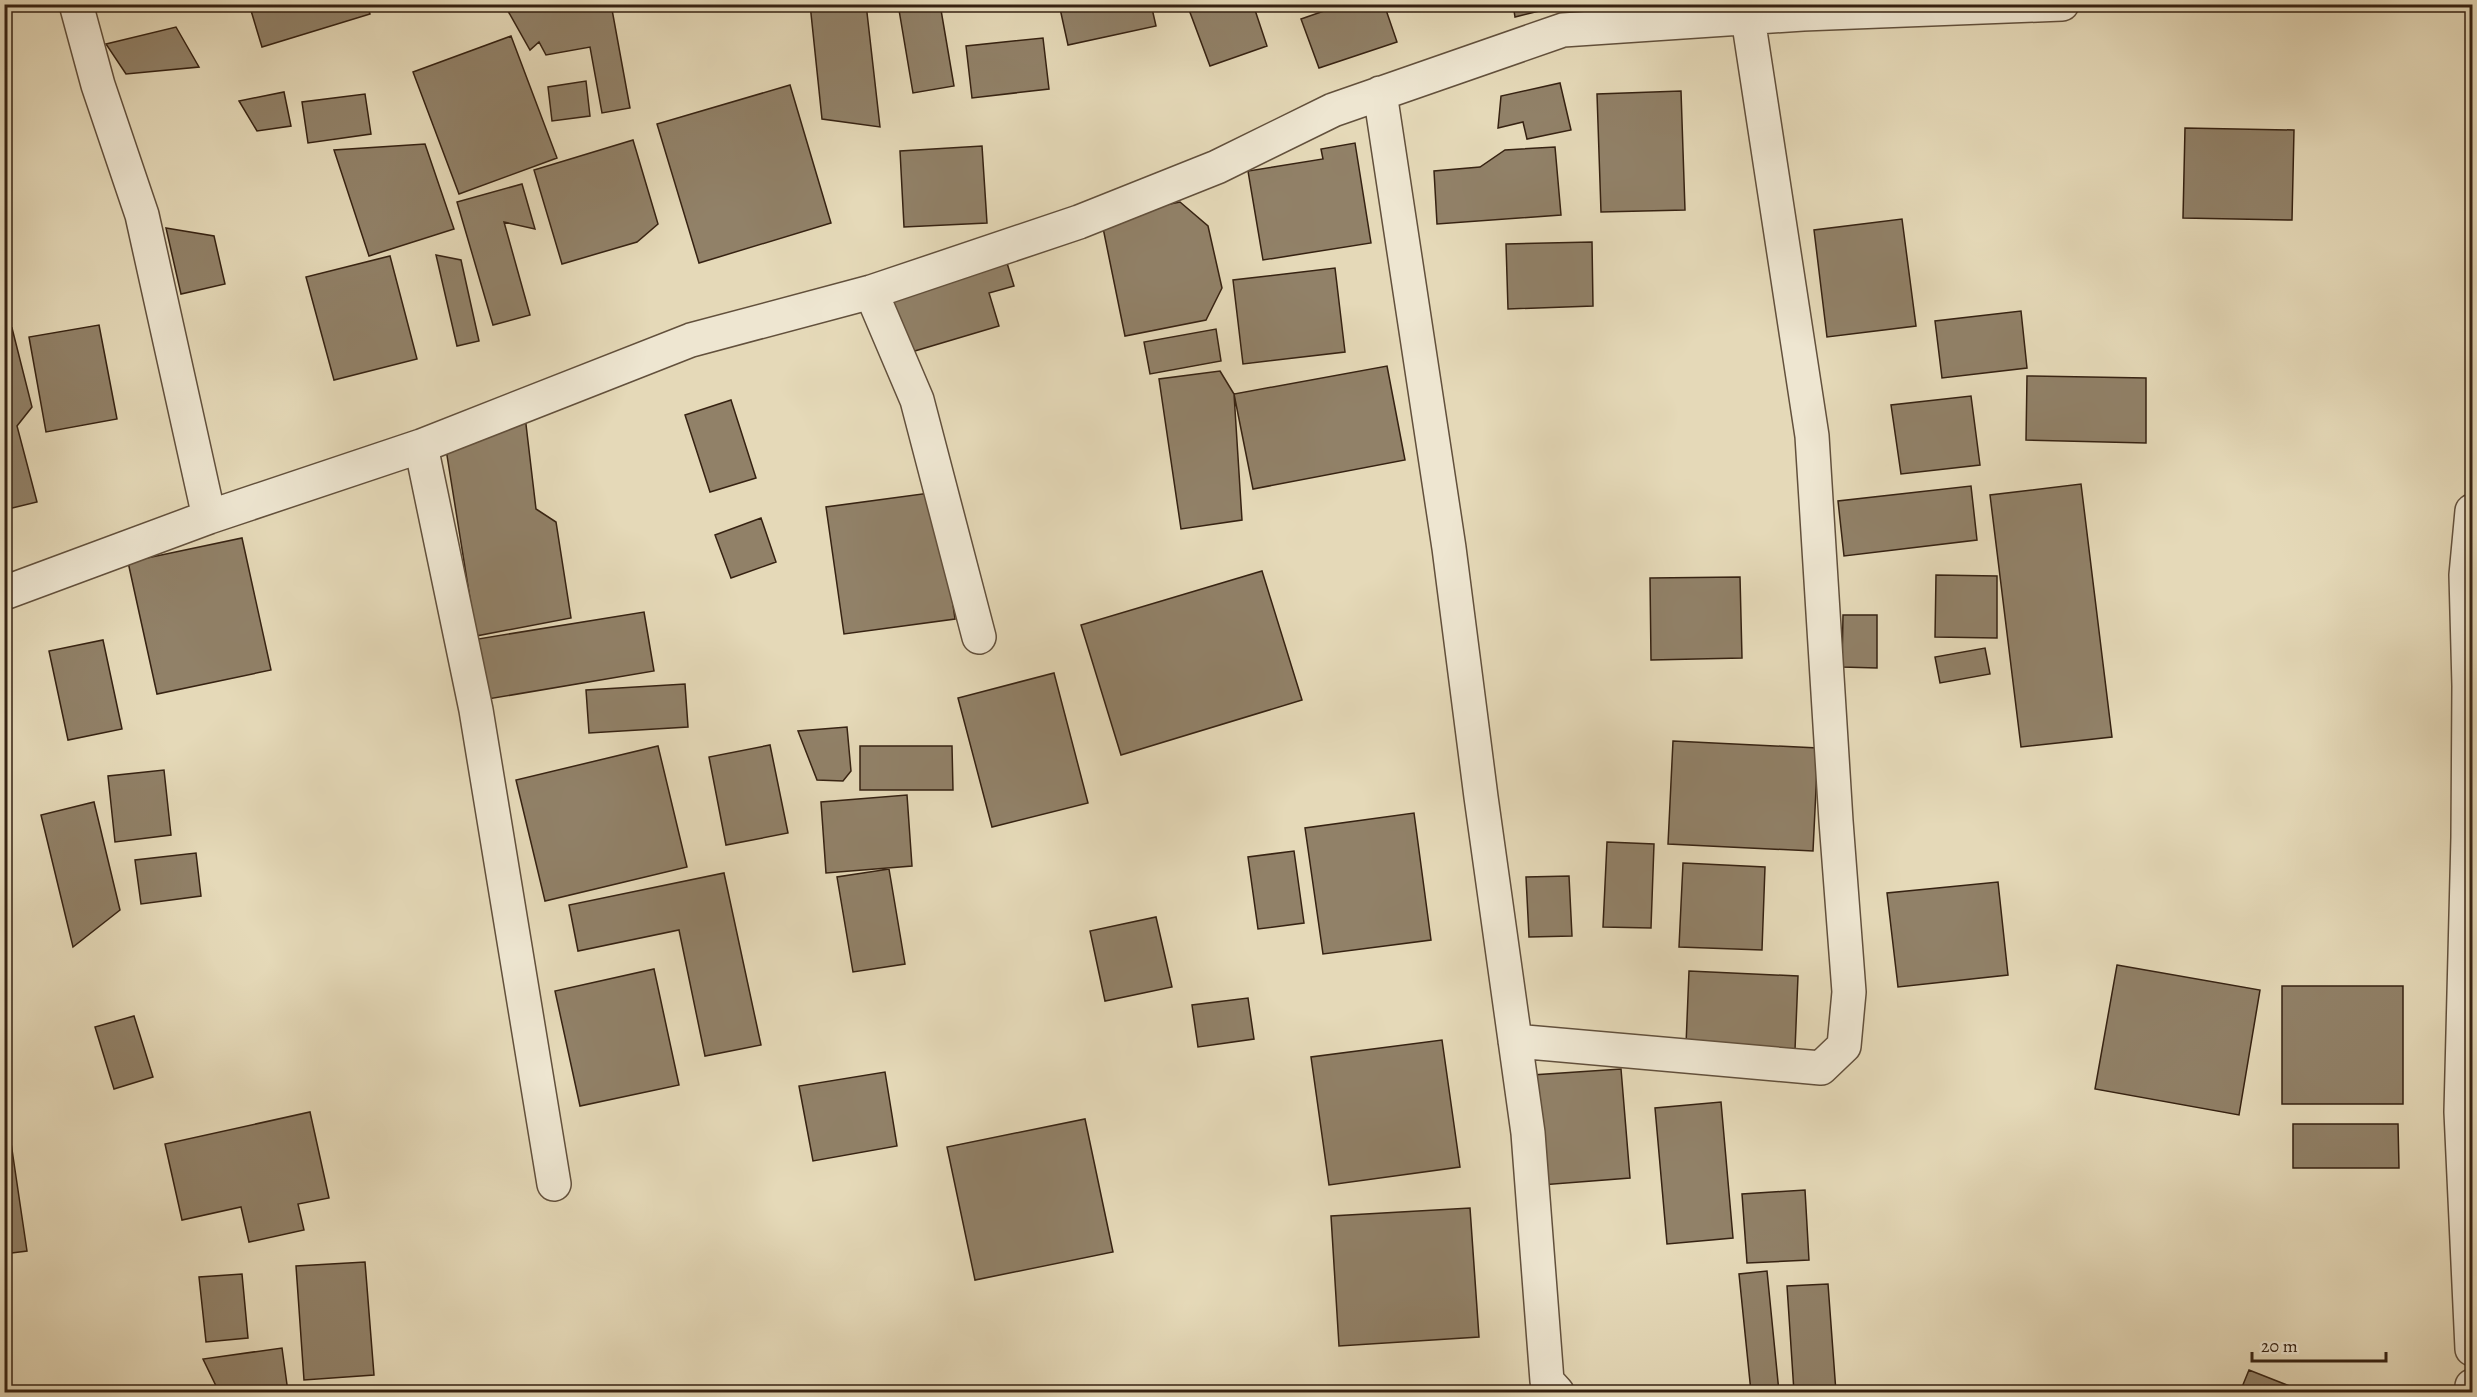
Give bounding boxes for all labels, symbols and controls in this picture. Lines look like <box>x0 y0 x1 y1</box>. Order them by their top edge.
scale bar <box>2252 1325 2386 1363</box>
text: 20 m <box>2261 1334 2298 1358</box>

